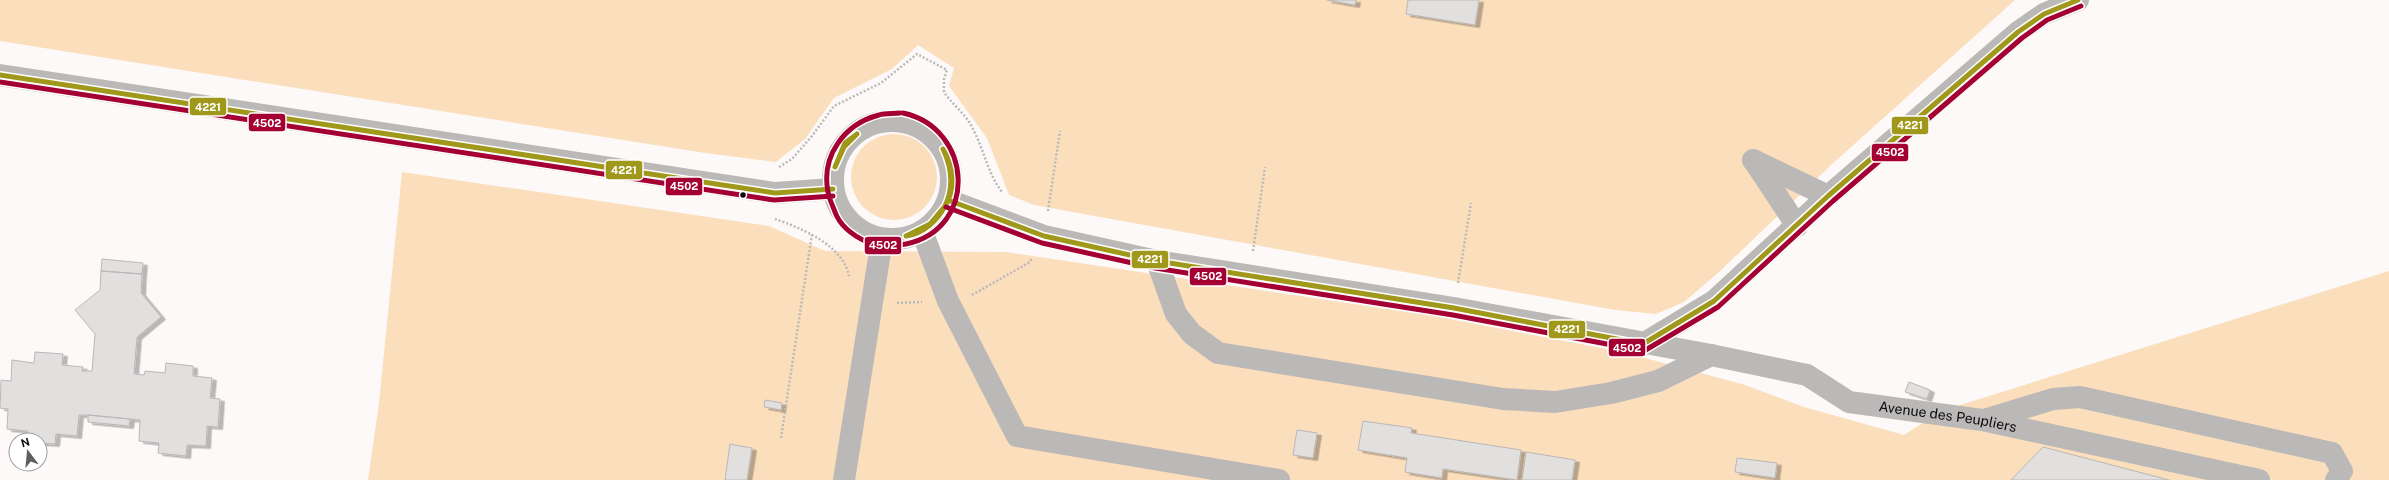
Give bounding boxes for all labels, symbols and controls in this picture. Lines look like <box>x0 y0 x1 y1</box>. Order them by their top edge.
line badge: 4221 <box>189 97 227 116</box>
text: 4221 <box>195 101 221 113</box>
line badge: 4502 <box>248 113 286 132</box>
line badge: 4221 <box>1891 116 1929 135</box>
text: 4502 <box>253 117 281 129</box>
text: 4221 <box>1897 119 1923 131</box>
line badge: 4502 <box>1871 143 1909 162</box>
text: 4502 <box>1876 146 1904 158</box>
line badge: 4221 <box>605 160 643 180</box>
text: 4221 <box>611 164 637 176</box>
line badge: 4502 <box>665 177 703 196</box>
text: 4502 <box>670 180 698 192</box>
unlabelled marker <box>738 190 748 200</box>
line badge: 4502 <box>864 236 902 255</box>
text: 4502 <box>869 239 897 251</box>
line badge: 4221 <box>1131 250 1169 269</box>
text: 4221 <box>1137 253 1163 265</box>
line badge: 4502 <box>1189 267 1227 286</box>
text: 4502 <box>1194 270 1222 282</box>
line badge: 4221 <box>1548 320 1586 339</box>
text: 4221 <box>1554 323 1580 335</box>
line badge: 4502 <box>1608 338 1646 357</box>
text: 4502 <box>1613 342 1641 354</box>
street label: Avenue des Peupliers <box>1878 398 2018 435</box>
north arrow <box>8 432 48 472</box>
text: N <box>19 435 31 449</box>

